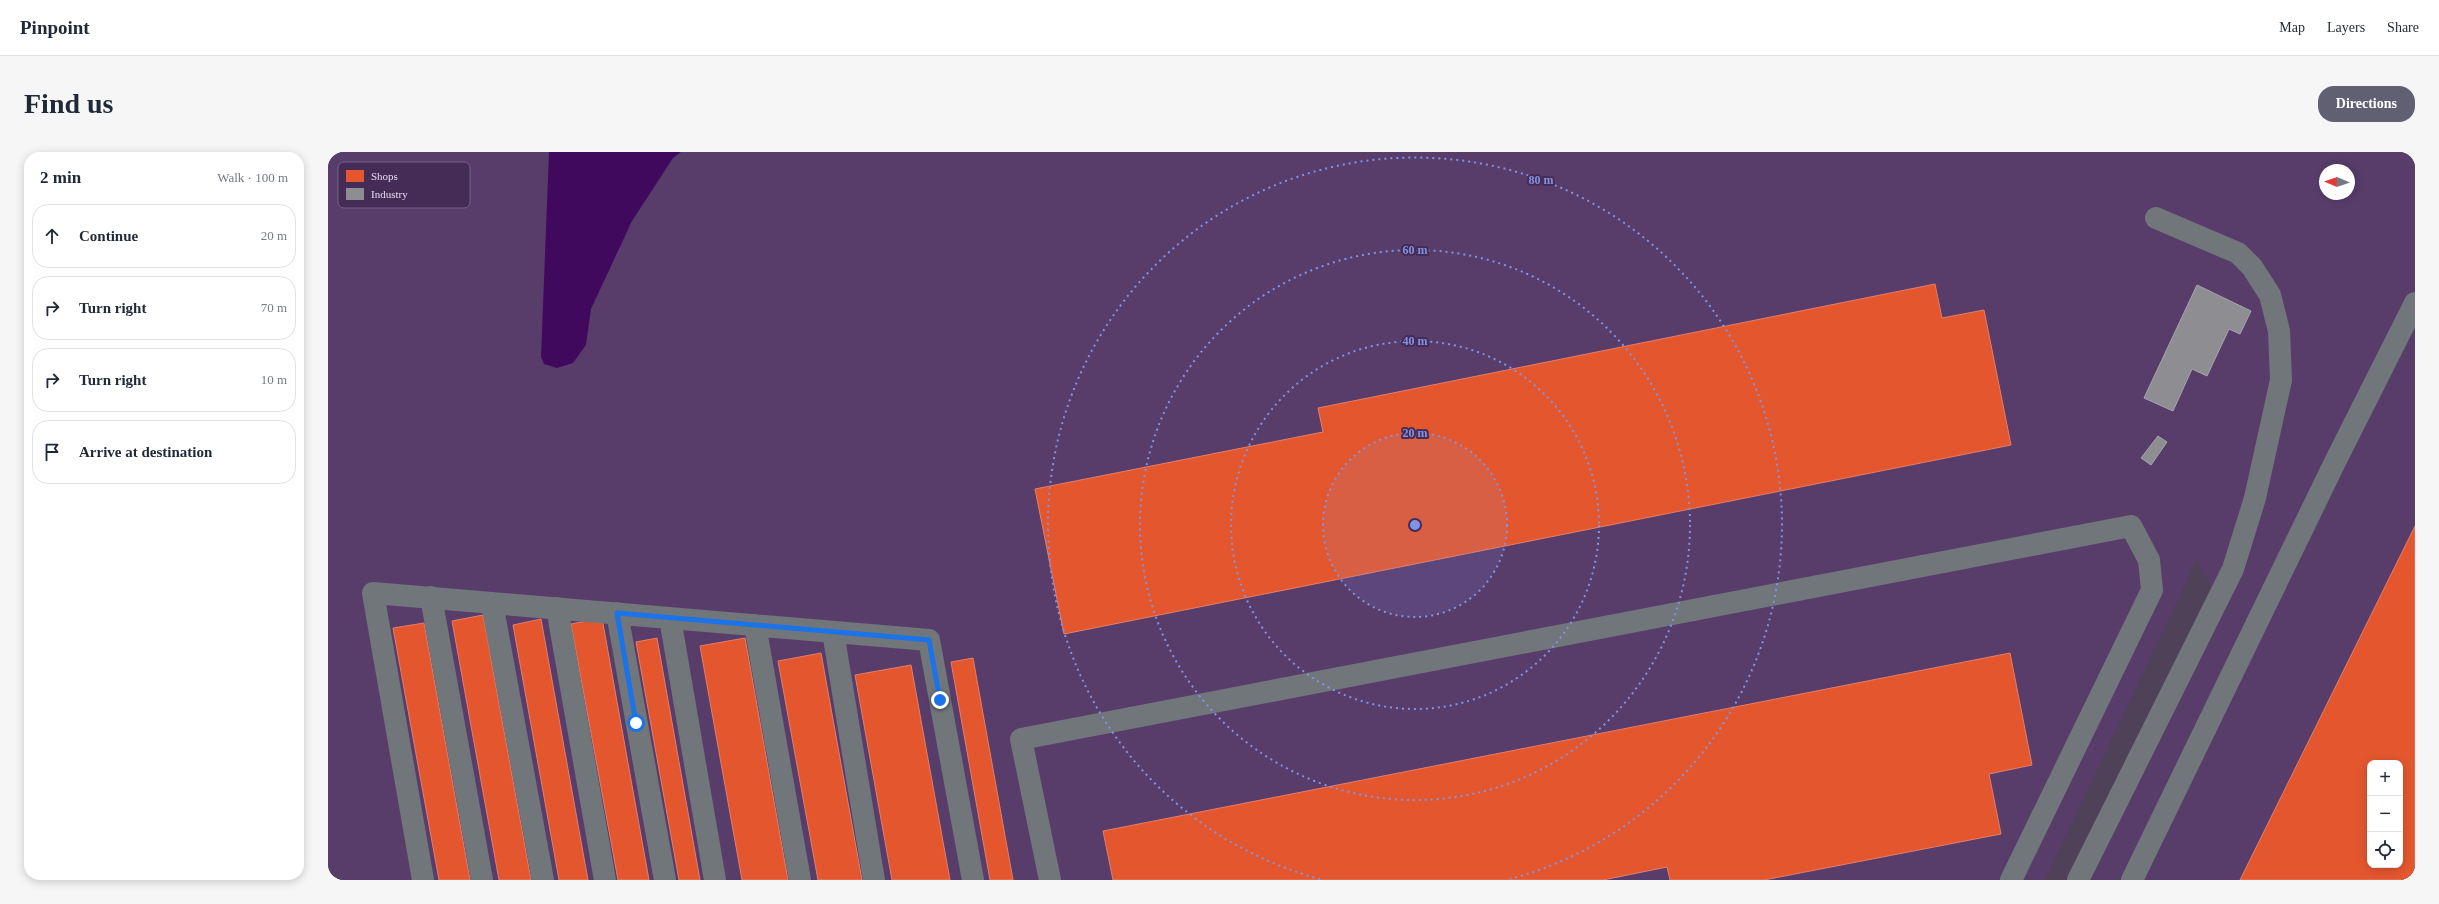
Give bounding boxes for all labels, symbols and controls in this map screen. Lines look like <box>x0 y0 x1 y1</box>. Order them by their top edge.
text: Pinpoint <box>20 17 90 38</box>
text: Map <box>2279 20 2305 35</box>
text: Layers <box>2327 20 2365 35</box>
text: Share <box>2387 20 2419 35</box>
button: Directions <box>2318 86 2415 122</box>
text: Find us <box>24 88 114 119</box>
legend <box>338 162 470 208</box>
north arrow <box>2319 164 2355 200</box>
text: 2 min <box>40 168 81 187</box>
text: Walk · 100 m <box>217 170 288 185</box>
text: Shops <box>371 170 398 182</box>
text: 80 m <box>1529 173 1554 187</box>
text: Industry <box>371 188 408 200</box>
icon: ahead <box>41 225 63 247</box>
text: Continue <box>79 228 138 244</box>
text: 20 m <box>261 228 287 243</box>
text: 60 m <box>1403 243 1428 257</box>
icon: right <box>41 297 63 319</box>
text: Turn right <box>79 300 146 316</box>
text: 70 m <box>261 300 287 315</box>
text: 40 m <box>1403 334 1428 348</box>
icon: right <box>41 369 63 391</box>
text: Turn right <box>79 372 146 388</box>
text: 10 m <box>261 372 287 387</box>
text: 20 m <box>1403 426 1428 440</box>
icon: arrive <box>41 441 63 463</box>
text: Arrive at destination <box>79 444 212 460</box>
centre of rings <box>1408 518 1422 532</box>
route end <box>931 691 949 709</box>
route start <box>627 714 645 732</box>
map controls <box>2367 760 2403 868</box>
button: + <box>2367 760 2403 796</box>
button: − <box>2367 796 2403 832</box>
button: locate <box>2367 832 2403 868</box>

